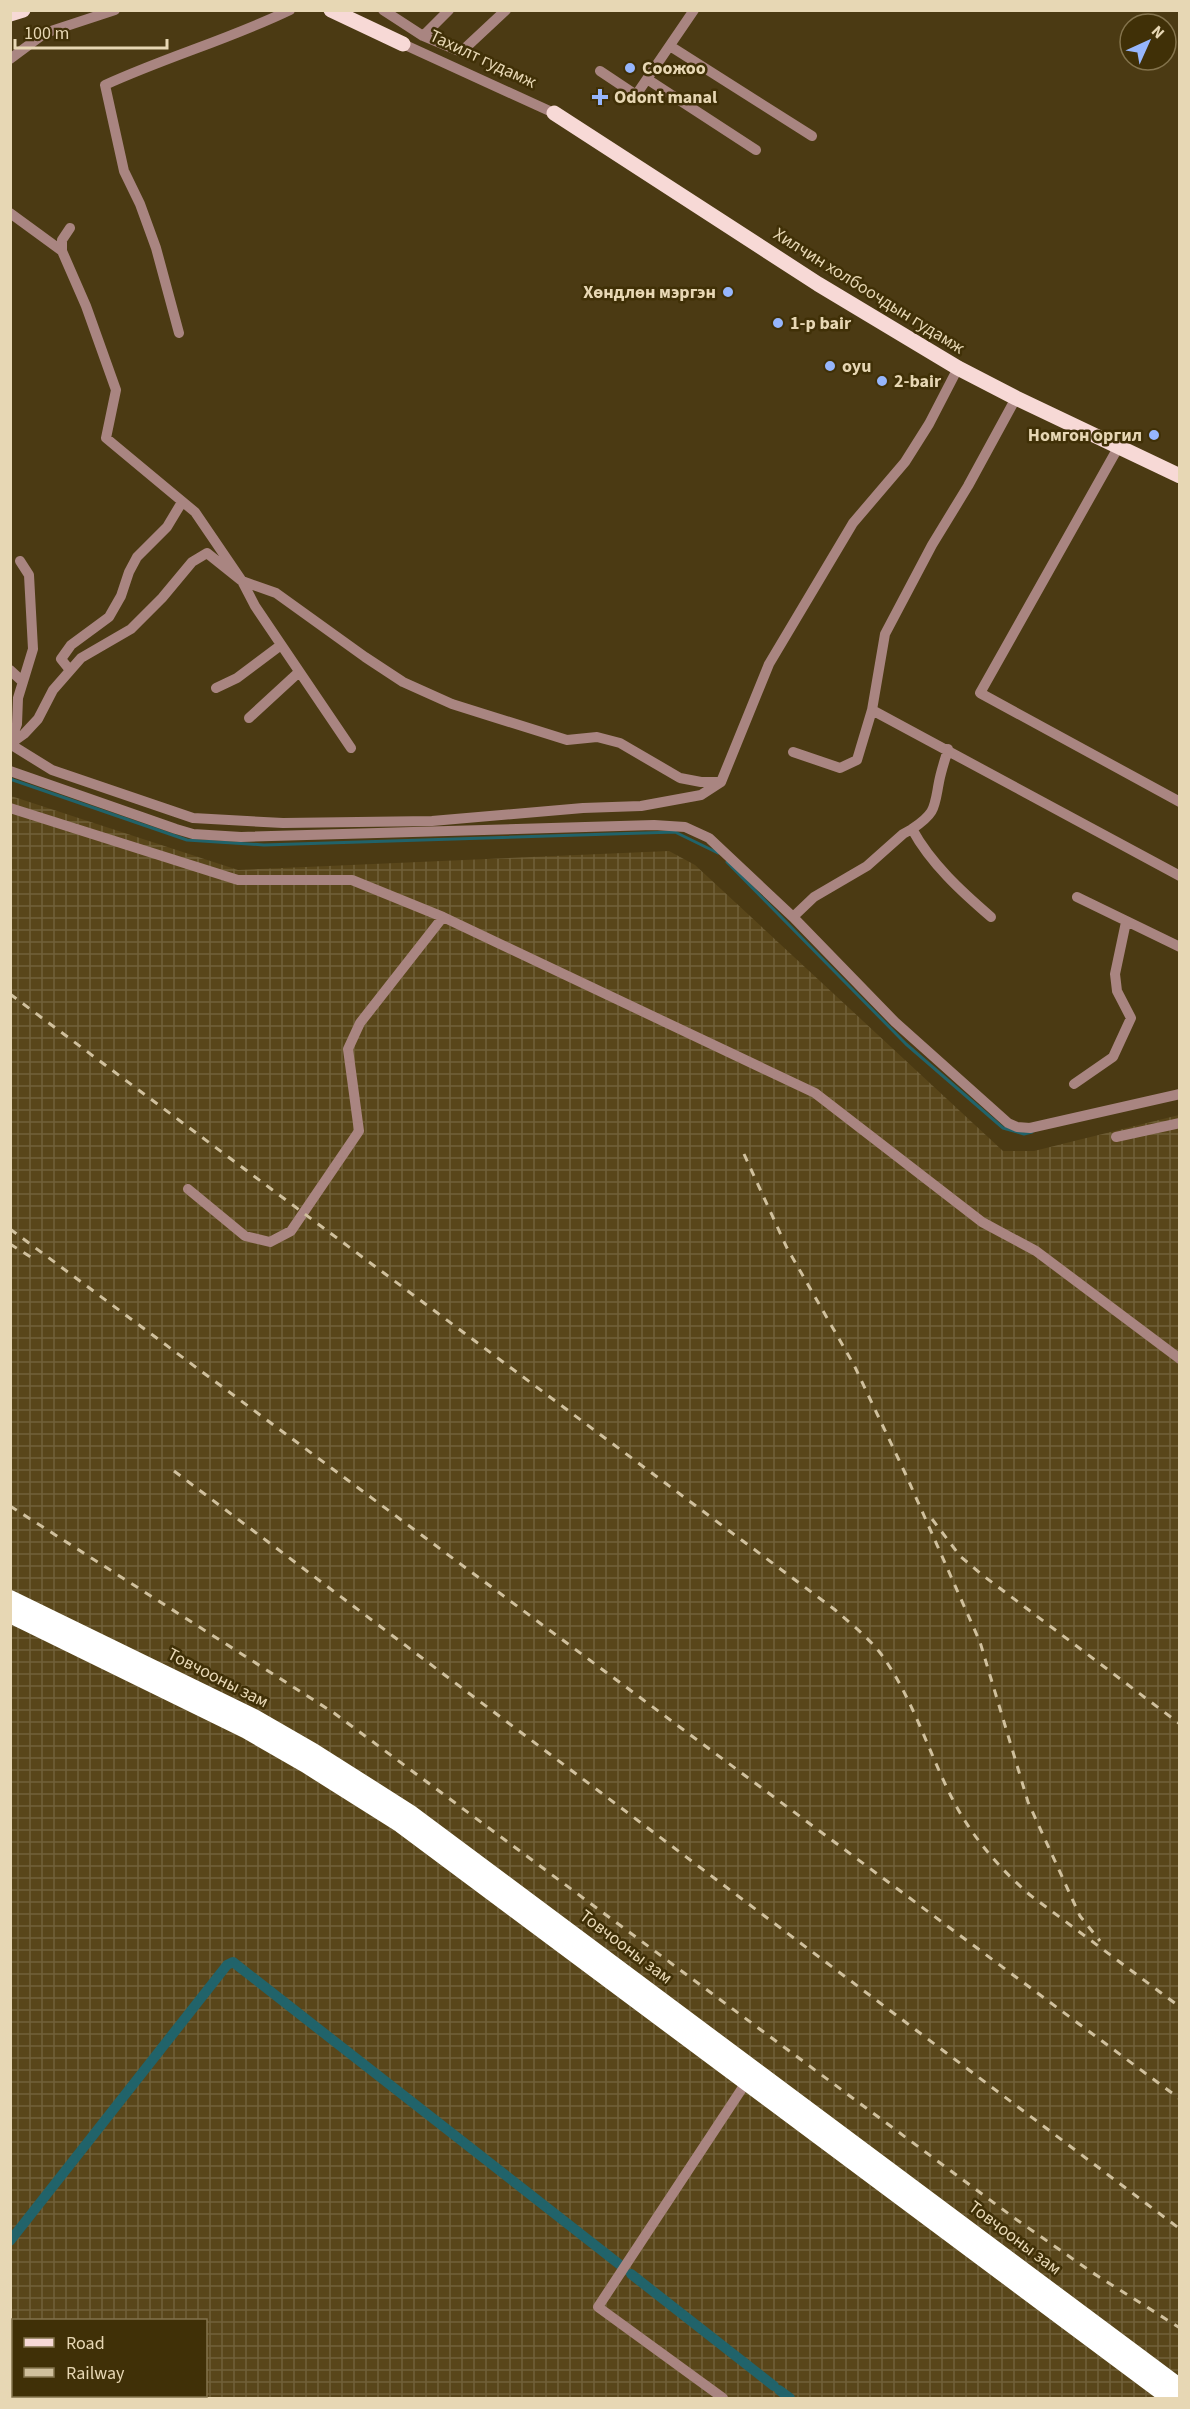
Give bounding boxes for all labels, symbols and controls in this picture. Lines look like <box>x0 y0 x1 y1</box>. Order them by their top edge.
scale bar <box>15 12 166 50</box>
north arrow <box>1118 12 1178 72</box>
text: 100 m <box>24 21 69 46</box>
text: N <box>1146 21 1169 44</box>
street label: Тахилт гудамж <box>426 23 541 95</box>
place label: Соожоо <box>642 56 706 81</box>
marker: Соожоо <box>623 61 637 75</box>
place label: Odont manal <box>614 85 717 110</box>
marker: Odont manal <box>591 88 609 106</box>
street label: Хилчин холбоочдын гудамж <box>769 222 970 360</box>
place label: Хөндлөн мэргэн <box>583 280 716 305</box>
marker: Хөндлөн мэргэн <box>721 285 735 299</box>
place label: 1-p bair <box>790 311 852 336</box>
marker: 1-p bair <box>771 316 785 330</box>
place label: oyu <box>842 354 871 379</box>
marker: oyu <box>823 359 837 373</box>
place label: 2-bair <box>894 369 942 394</box>
marker: 2-bair <box>875 374 889 388</box>
place label: Номгон оргил <box>1028 423 1142 448</box>
marker: Номгон оргил <box>1147 428 1161 442</box>
street label: Товчооны зам <box>163 1642 273 1714</box>
street label: Товчооны зам <box>574 1904 678 1990</box>
street label: Товчооны зам <box>963 2195 1067 2281</box>
legend <box>12 2319 207 2397</box>
text: Road <box>66 2331 105 2356</box>
text: Railway <box>66 2361 125 2386</box>

